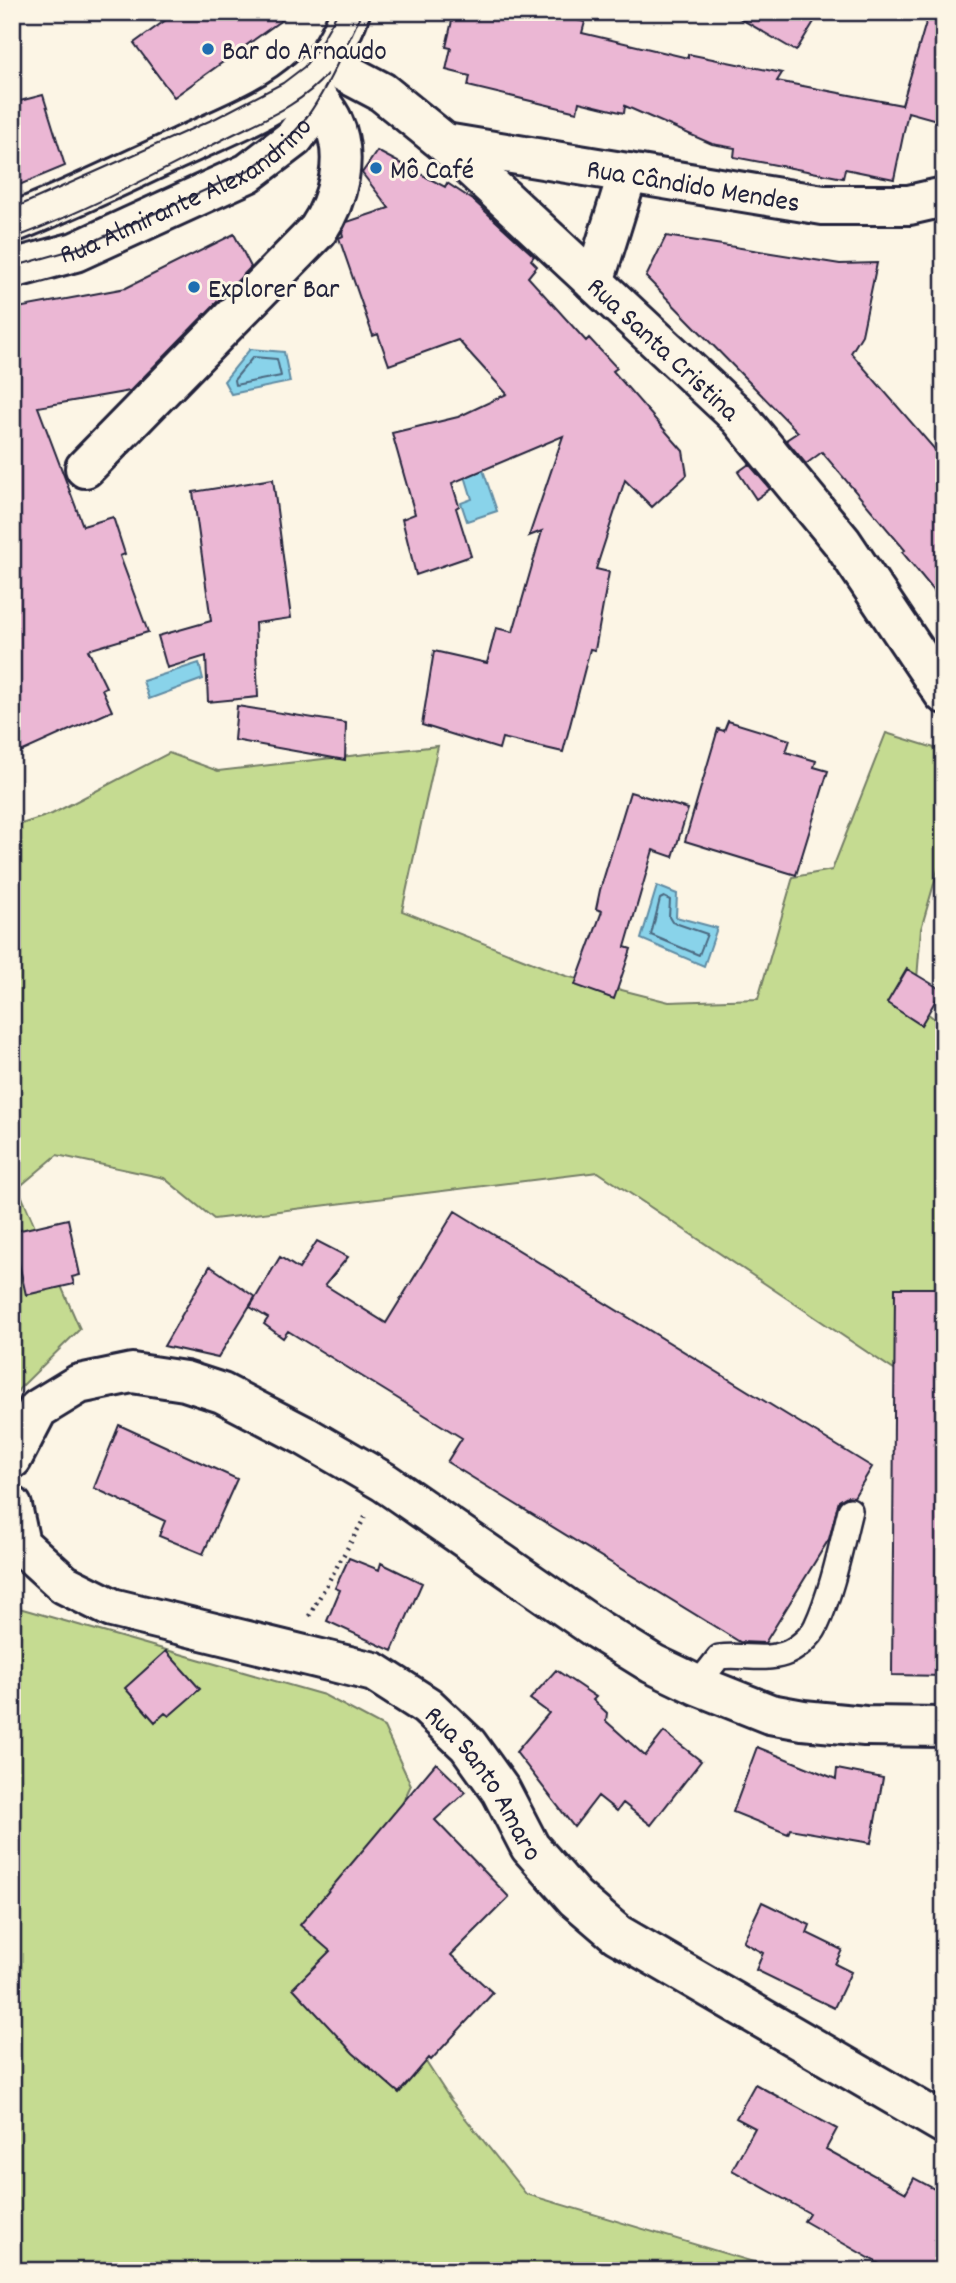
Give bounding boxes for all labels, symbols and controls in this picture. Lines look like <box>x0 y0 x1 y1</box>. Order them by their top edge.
place label: Bar do Arnaudo <box>222 34 387 74</box>
marker: Bar do Arnaudo <box>200 41 216 57</box>
street label: Rua Almirante Alexandrino <box>56 110 324 277</box>
street label: Rua Cândido Mendes <box>583 152 802 226</box>
place label: Mô Café <box>390 153 474 193</box>
marker: Mô Café <box>368 160 384 176</box>
street label: Rua Santa Cristina <box>576 270 747 434</box>
place label: Explorer Bar <box>208 272 340 312</box>
marker: Explorer Bar <box>186 279 202 295</box>
street label: Rua Santo Amaro <box>413 1698 549 1872</box>

